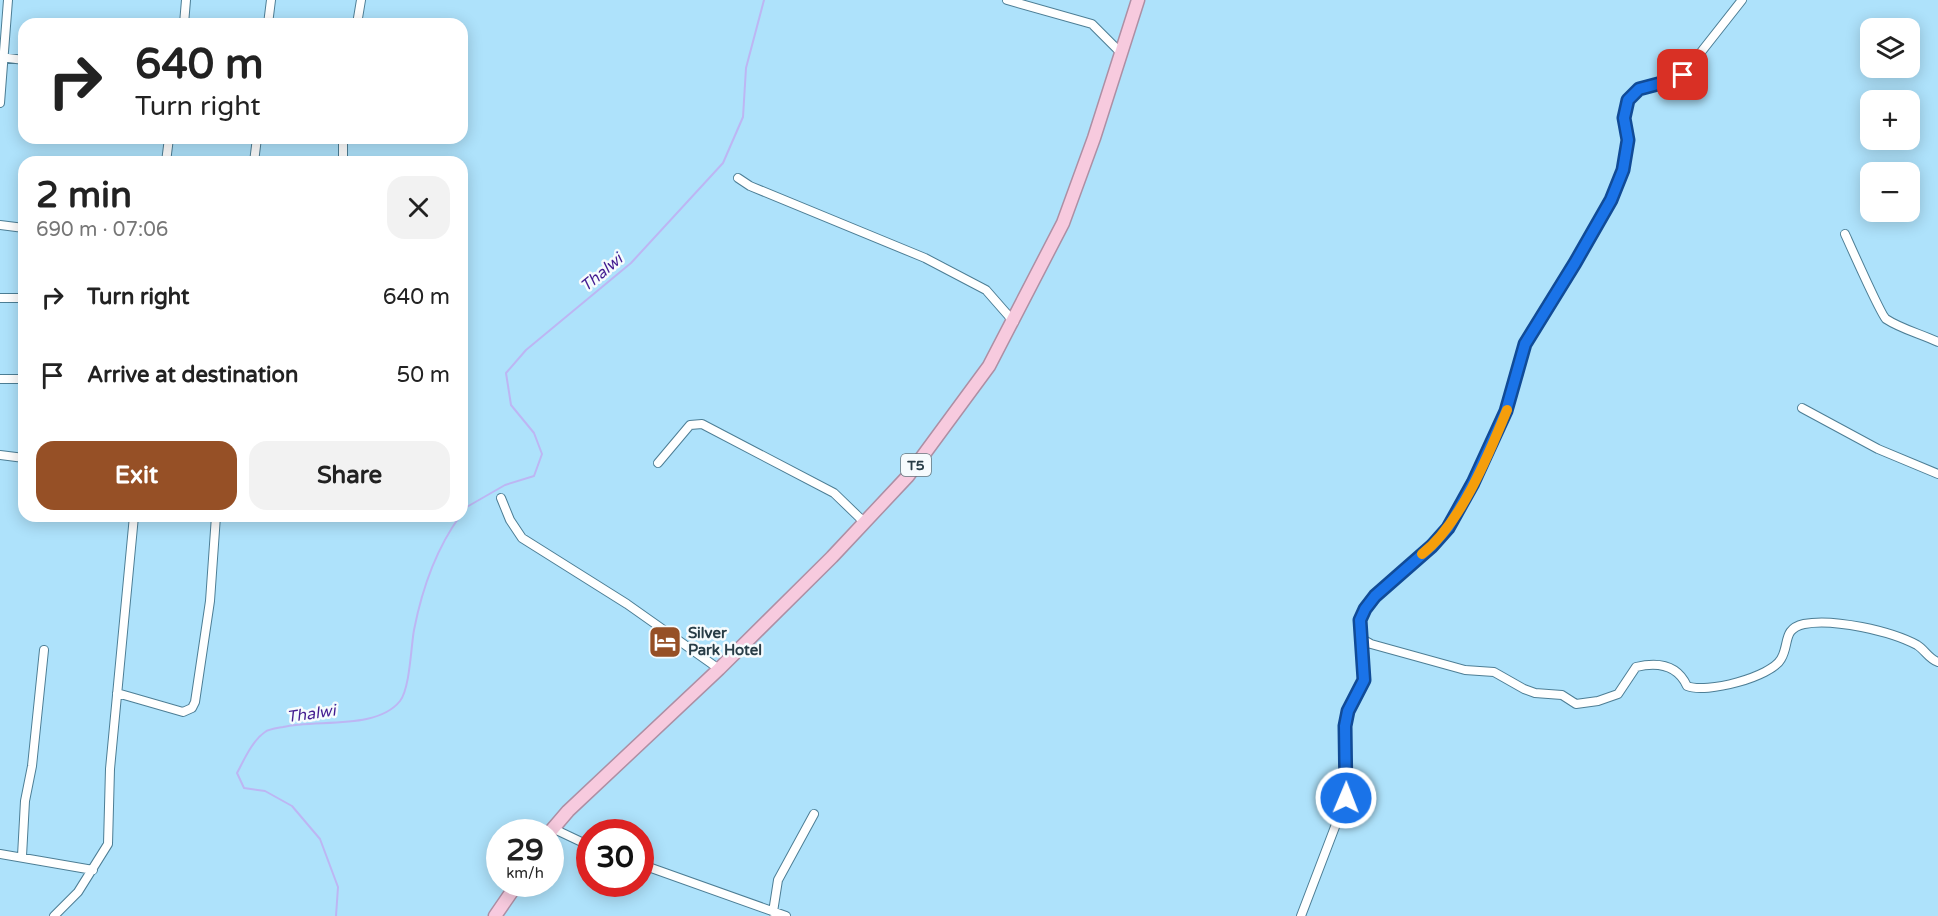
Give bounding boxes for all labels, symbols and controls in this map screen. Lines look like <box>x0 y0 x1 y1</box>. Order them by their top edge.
map controls <box>1860 18 1920 222</box>
button: layers <box>1860 18 1920 78</box>
text: 640 m <box>135 39 264 90</box>
icon: right <box>36 42 114 120</box>
pin <box>1657 49 1708 100</box>
icon: arrive <box>1666 58 1699 91</box>
text: Turn right <box>135 90 261 123</box>
button: + <box>1860 90 1920 150</box>
button: − <box>1860 162 1920 222</box>
text: 2 min <box>36 174 132 217</box>
button: close <box>387 176 450 239</box>
text: 690 m · 07:06 <box>36 218 168 242</box>
water label: Thalwi <box>576 248 628 296</box>
icon: right <box>36 281 69 314</box>
text: Turn right <box>87 284 189 310</box>
text: 640 m <box>383 284 450 310</box>
icon: arrive <box>36 359 69 392</box>
text: Arrive at destination <box>87 362 298 388</box>
text: 50 m <box>396 362 450 388</box>
button: Exit <box>36 441 237 510</box>
button: Share <box>249 441 450 510</box>
road number: T5 <box>901 454 931 476</box>
hotel icon: Silver Park Hotel <box>647 624 683 660</box>
place label: Silver Park Hotel <box>688 624 762 659</box>
water label: Thalwi <box>285 700 339 727</box>
position arrow <box>1314 766 1378 830</box>
speed limit sign: 30 <box>576 819 654 897</box>
text: 29 <box>506 832 544 869</box>
text: km/h <box>506 864 544 882</box>

